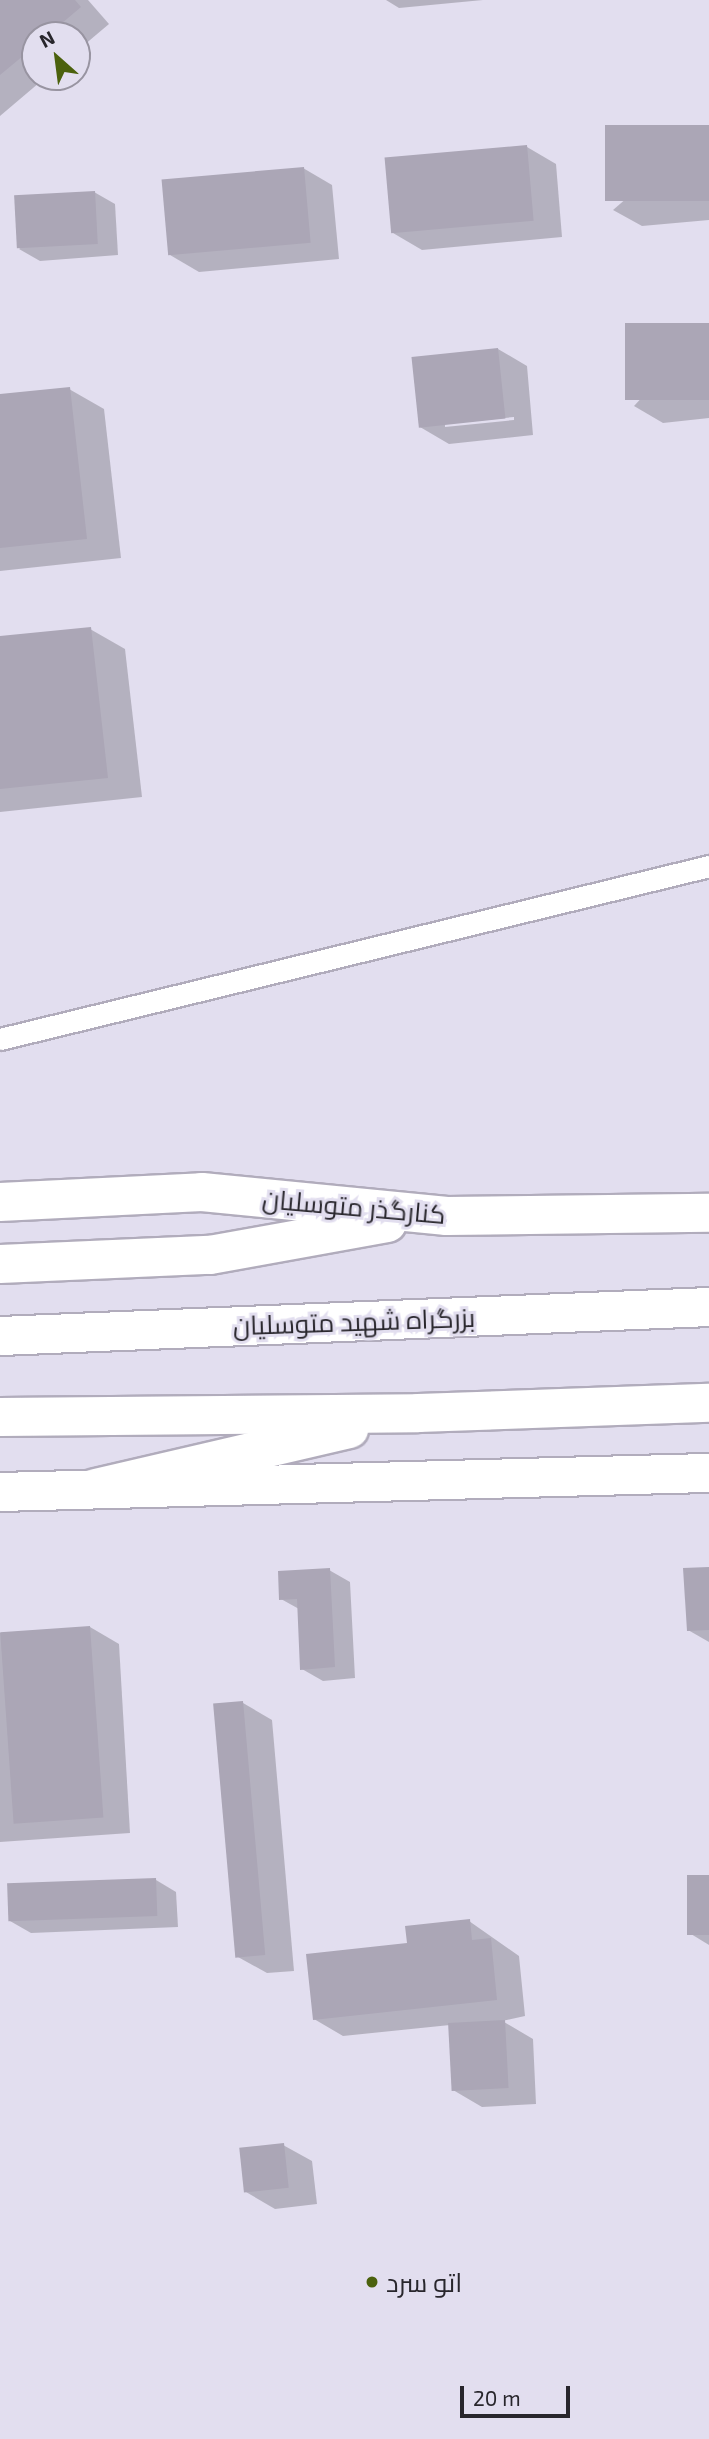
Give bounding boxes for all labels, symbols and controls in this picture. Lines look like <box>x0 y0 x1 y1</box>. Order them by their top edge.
north arrow <box>21 21 91 91</box>
text: N <box>35 25 58 52</box>
street label: کنارگذر متوسلیان <box>261 1182 447 1230</box>
street label: بزرگراه شهید متوسلیان <box>232 1301 476 1341</box>
place label: اتو سرد <box>386 2266 462 2298</box>
marker: اتو سرد <box>364 2274 380 2290</box>
scale bar <box>464 2372 574 2416</box>
text: 20 m <box>473 2385 521 2410</box>

